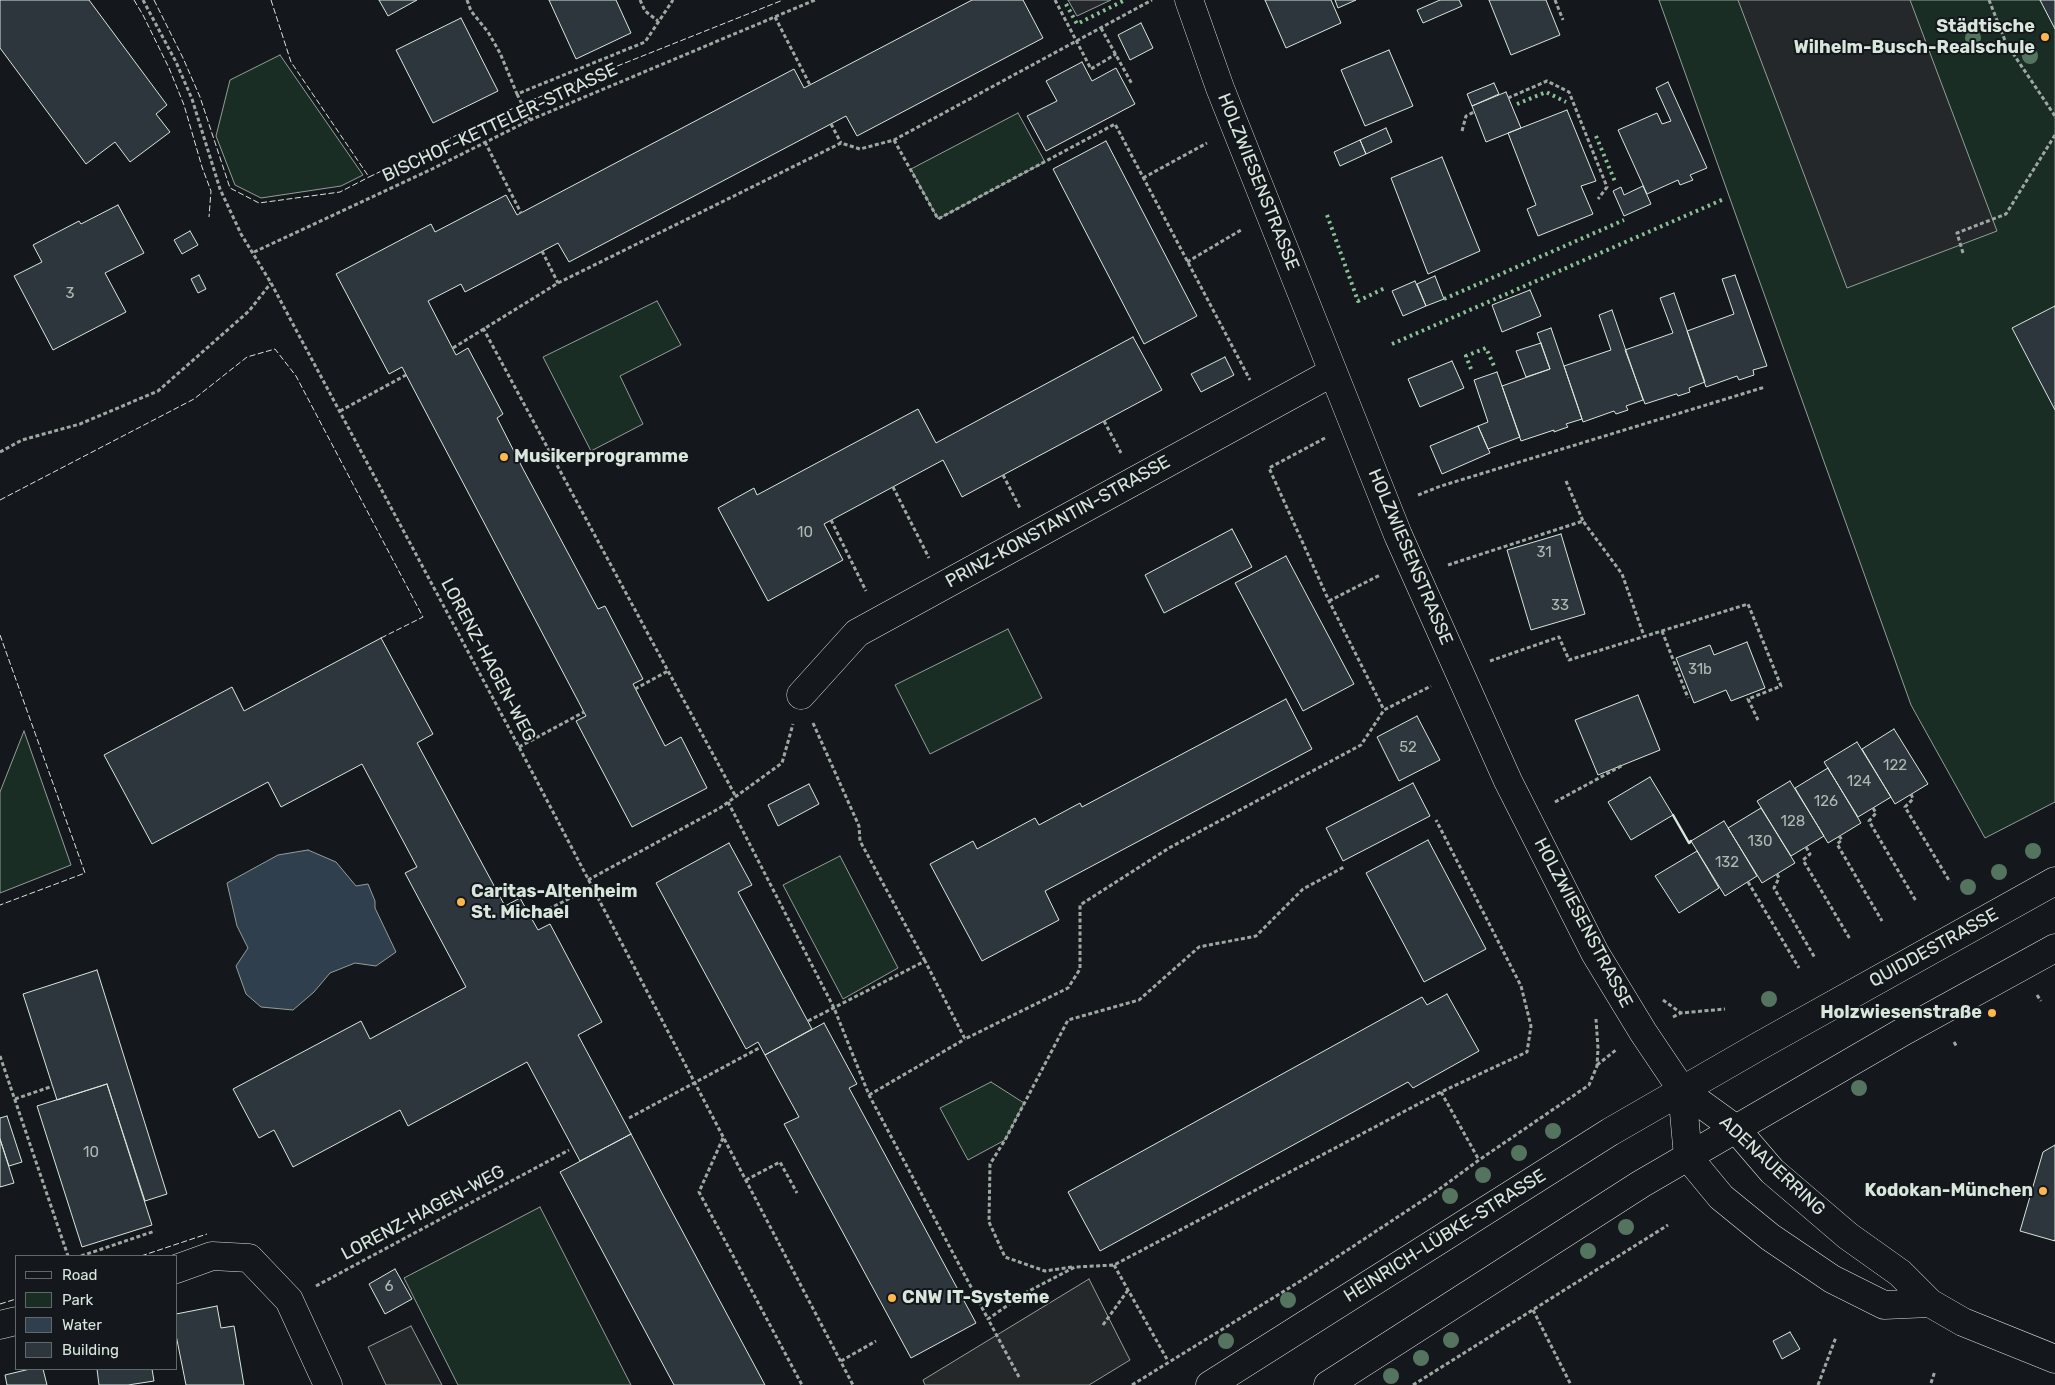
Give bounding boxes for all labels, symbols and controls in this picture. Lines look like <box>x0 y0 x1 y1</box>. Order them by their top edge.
place label: Städtische Wilhelm-Busch-Realschule <box>1794 16 2035 58</box>
marker: Städtische Wilhelm-Busch-Realschule <box>2039 31 2051 43</box>
street label: BISCHOF-KETTELER-STRASSE <box>379 59 621 187</box>
street label: HOLZWIESENSTRASSE <box>1213 90 1303 274</box>
house number: 3 <box>65 285 75 303</box>
place label: Musikerprogramme <box>514 446 689 468</box>
marker: Musikerprogramme <box>498 451 510 463</box>
street label: PRINZ-KONSTANTIN-STRASSE <box>942 451 1174 593</box>
street label: HOLZWIESENSTRASSE <box>1363 466 1457 648</box>
house number: 10 <box>797 524 813 542</box>
house number: 31 <box>1536 544 1552 562</box>
street label: LORENZ-HAGEN-WEG <box>436 575 540 745</box>
house number: 33 <box>1551 597 1569 615</box>
house number: 31b <box>1688 661 1712 679</box>
house number: 52 <box>1399 739 1417 757</box>
house number: 122 <box>1883 757 1907 775</box>
house number: 124 <box>1847 773 1871 791</box>
house number: 126 <box>1814 793 1838 811</box>
house number: 128 <box>1781 813 1805 831</box>
house number: 130 <box>1748 833 1772 851</box>
street label: HOLZWIESENSTRASSE <box>1529 834 1637 1012</box>
house number: 132 <box>1715 854 1739 872</box>
place label: Caritas-Altenheim St. Michael <box>471 881 637 924</box>
marker: Caritas-Altenheim St. Michael <box>455 896 467 908</box>
street label: QUIDDESTRASSE <box>1866 904 2002 992</box>
place label: Holzwiesenstraße <box>1820 1002 1982 1024</box>
marker: Holzwiesenstraße <box>1986 1007 1998 1019</box>
street label: ADENAUERRING <box>1715 1112 1829 1220</box>
house number: 10 <box>83 1144 99 1162</box>
street label: LORENZ-HAGEN-WEG <box>338 1161 508 1265</box>
street label: HEINRICH-LÜBKE-STRASSE <box>1340 1165 1550 1307</box>
place label: Kodokan-München <box>1865 1180 2033 1202</box>
marker: Kodokan-München <box>2037 1185 2049 1197</box>
legend <box>15 1255 178 1370</box>
text: Road <box>62 1266 98 1284</box>
house number: 6 <box>384 1278 394 1296</box>
place label: CNW IT-Systeme <box>902 1287 1049 1309</box>
text: Park <box>62 1291 93 1309</box>
marker: CNW IT-Systeme <box>886 1292 898 1304</box>
text: Water <box>62 1316 102 1334</box>
text: Building <box>62 1341 119 1359</box>

